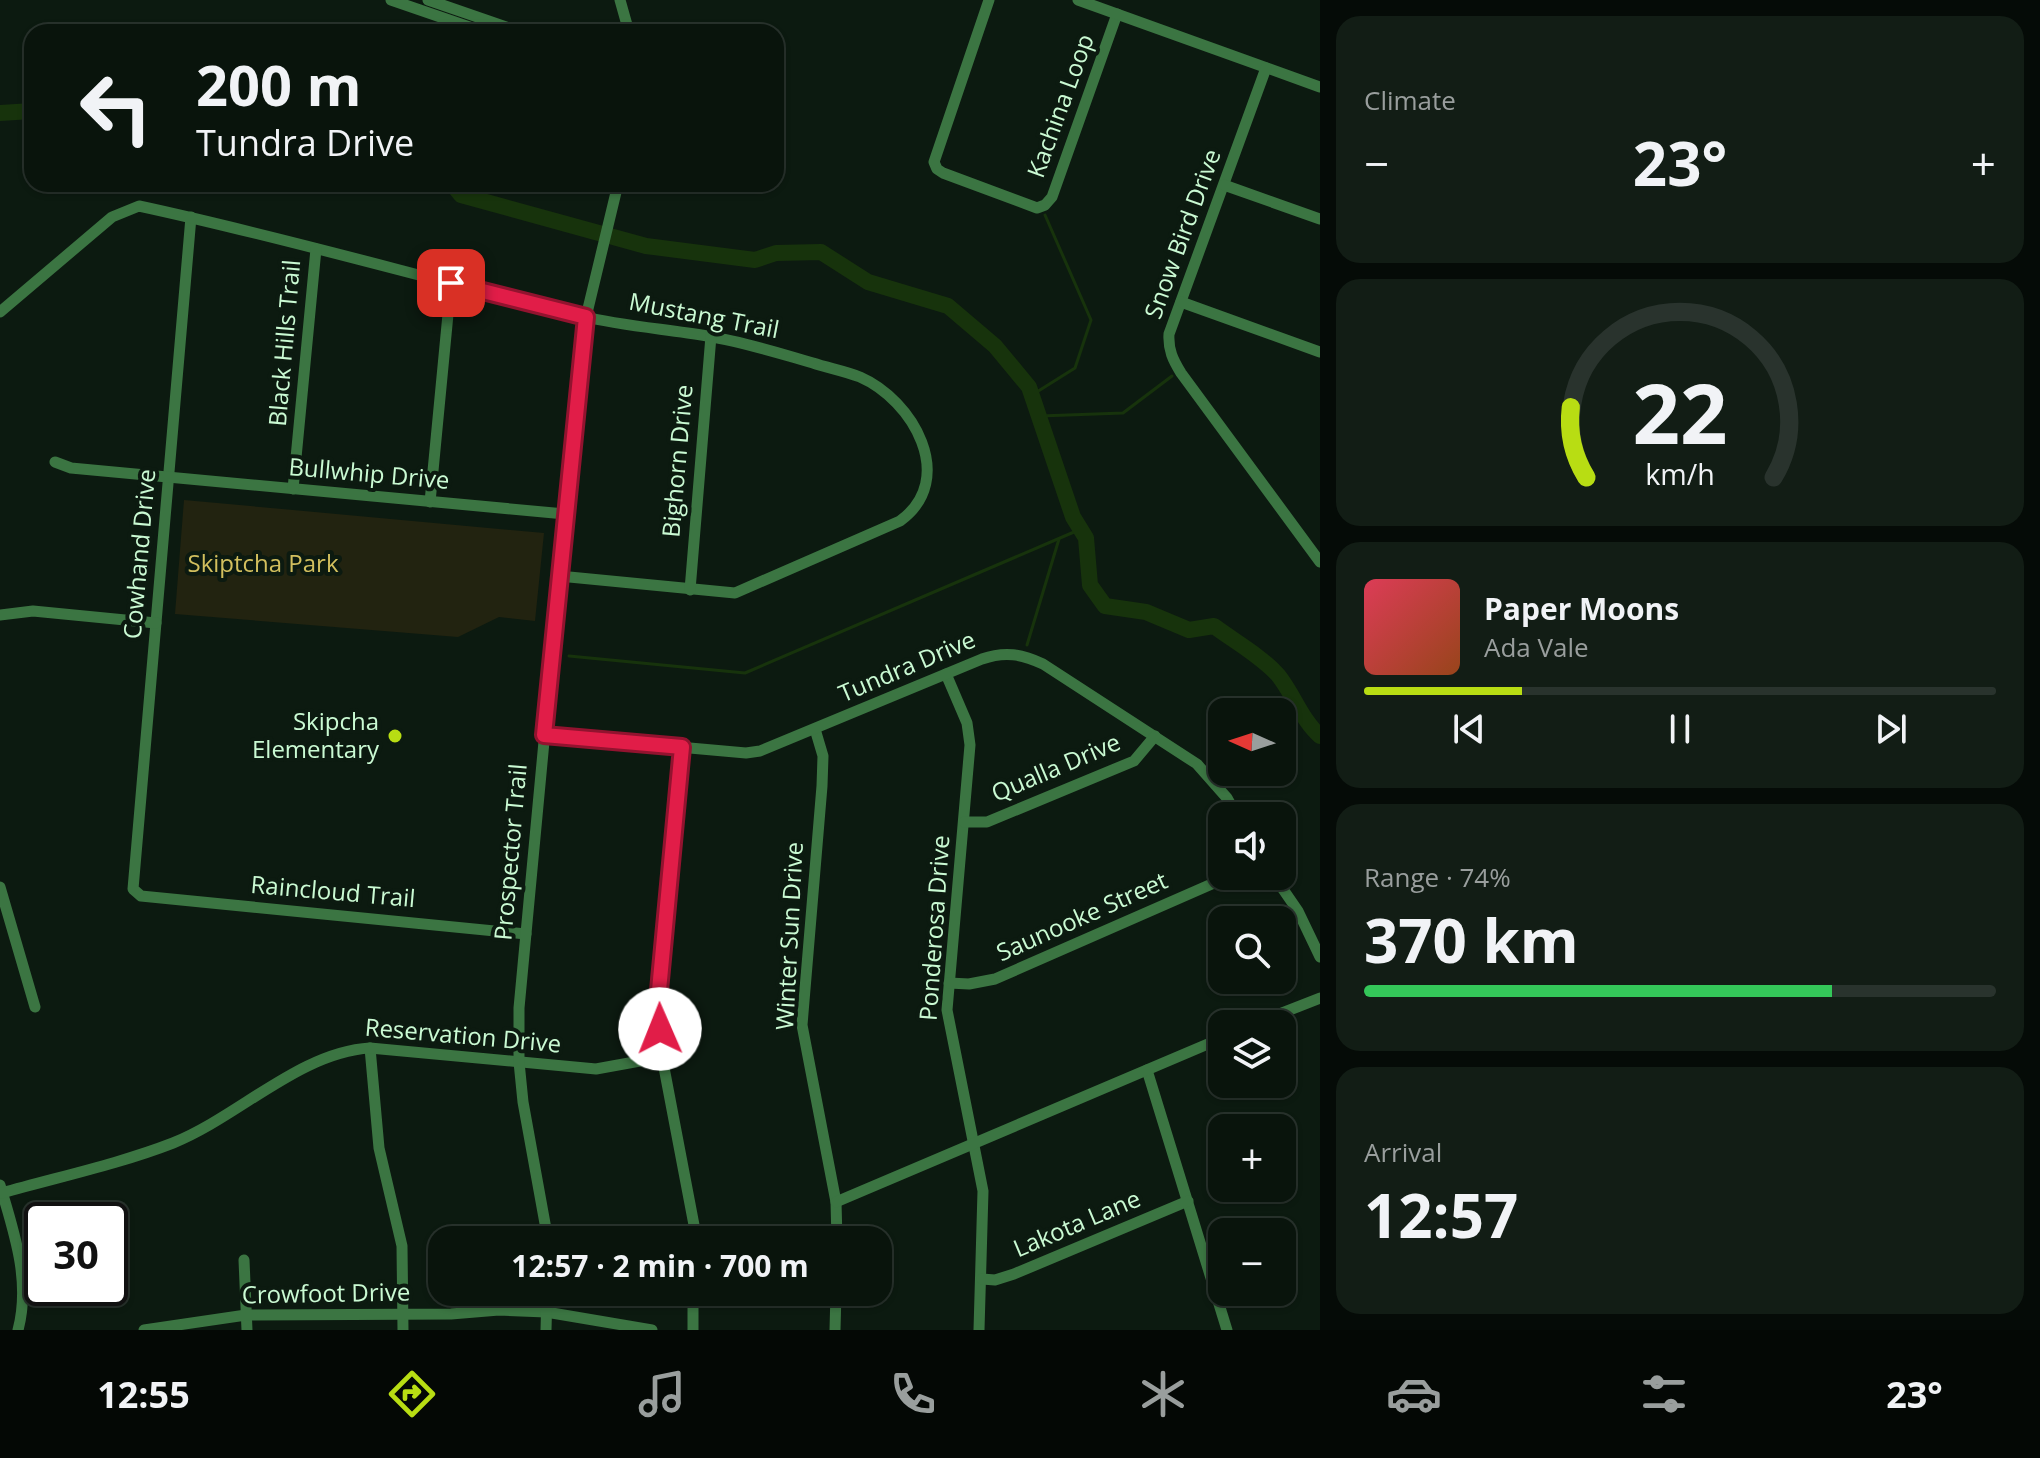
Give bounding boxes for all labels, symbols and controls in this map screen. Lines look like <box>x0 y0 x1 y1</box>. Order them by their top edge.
street label: Kachina Loop <box>1018 29 1101 182</box>
text: 200 m <box>196 46 362 122</box>
icon: left <box>64 56 168 160</box>
text: Climate <box>1364 82 1456 118</box>
text: Tundra Drive <box>196 118 414 167</box>
text: 23° <box>1633 122 1727 204</box>
text: − <box>1364 133 1389 193</box>
text: + <box>1971 133 1996 193</box>
street label: Snow Bird Drive <box>1136 144 1228 323</box>
pin <box>417 249 485 317</box>
street label: Black Hills Trail <box>260 258 307 428</box>
icon: arrive <box>429 261 473 305</box>
street label: Mustang Trail <box>626 284 782 345</box>
text: 22 <box>1632 355 1728 468</box>
street label: Bighorn Drive <box>653 383 700 539</box>
street label: Bullwhip Drive <box>287 449 451 496</box>
text: km/h <box>1645 454 1715 493</box>
street label: Cowhand Drive <box>115 467 162 640</box>
park label: Skiptcha Park <box>187 546 339 579</box>
text: Paper Moons <box>1484 588 1679 629</box>
street label: Tundra Drive <box>833 622 980 709</box>
text: Ada Vale <box>1484 629 1589 665</box>
north arrow <box>1208 698 1296 786</box>
map controls <box>1208 698 1296 1306</box>
place label: Skipcha Elementary <box>252 704 380 765</box>
icon: previous <box>1447 707 1491 751</box>
icon: pause <box>1658 707 1702 751</box>
icon: next <box>1869 707 1913 751</box>
street label: Qualla Drive <box>986 725 1125 809</box>
marker: Skipcha Elementary <box>386 727 404 745</box>
street label: Prospector Trail <box>485 762 534 942</box>
button: sound <box>1208 802 1296 890</box>
street label: Ponderosa Drive <box>911 834 956 1022</box>
street label: Winter Sun Drive <box>767 841 810 1031</box>
text: Range · 74% <box>1364 859 1511 895</box>
street label: Saunooke Street <box>991 863 1172 968</box>
street label: Raincloud Trail <box>249 867 417 914</box>
text: 370 km <box>1364 899 1579 981</box>
button: search <box>1208 906 1296 994</box>
position arrow <box>618 987 702 1071</box>
street label: Reservation Drive <box>364 1009 563 1060</box>
button: layers <box>1208 1010 1296 1098</box>
button: + <box>1208 1114 1296 1202</box>
text: Arrival <box>1364 1134 1442 1170</box>
text: 12:57 <box>1364 1174 1518 1256</box>
street label: Lakota Lane <box>1008 1181 1145 1264</box>
speed limit sign: 30 <box>24 1202 128 1306</box>
button: − <box>1208 1218 1296 1306</box>
text: 12:57 · 2 min · 700 m <box>511 1245 809 1286</box>
street label: Crowfoot Drive <box>241 1275 410 1310</box>
icon: directions <box>384 1366 440 1422</box>
icon: music <box>634 1366 690 1422</box>
icon: phone <box>885 1366 941 1422</box>
icon: climate <box>1135 1366 1191 1422</box>
icon: car <box>1386 1366 1442 1422</box>
icon: filters <box>1636 1366 1692 1422</box>
text: 12:55 <box>97 1370 190 1419</box>
text: 23° <box>1886 1370 1943 1419</box>

